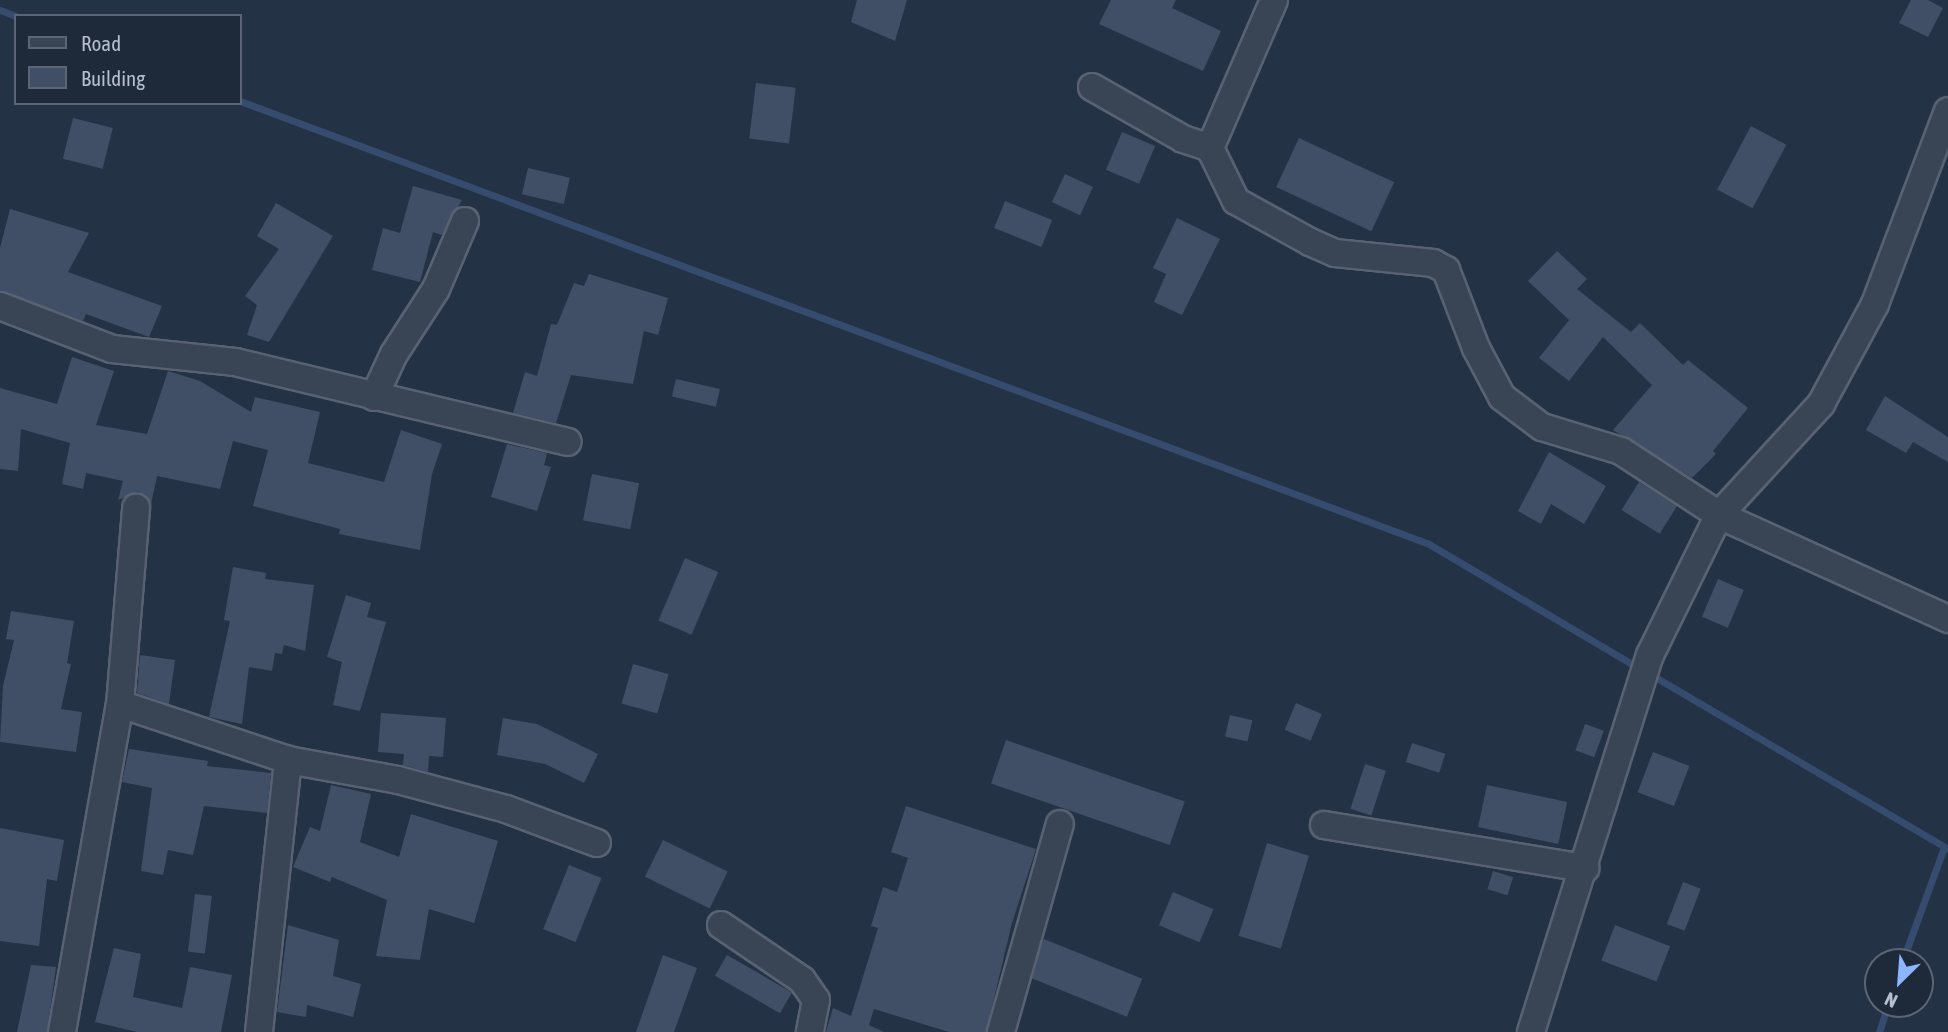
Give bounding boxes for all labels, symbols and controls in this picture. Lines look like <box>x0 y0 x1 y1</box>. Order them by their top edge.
legend <box>14 14 242 105</box>
text: Road <box>81 31 121 55</box>
text: Building <box>81 66 145 90</box>
north arrow <box>1864 948 1934 1018</box>
text: N <box>1881 988 1901 1013</box>

